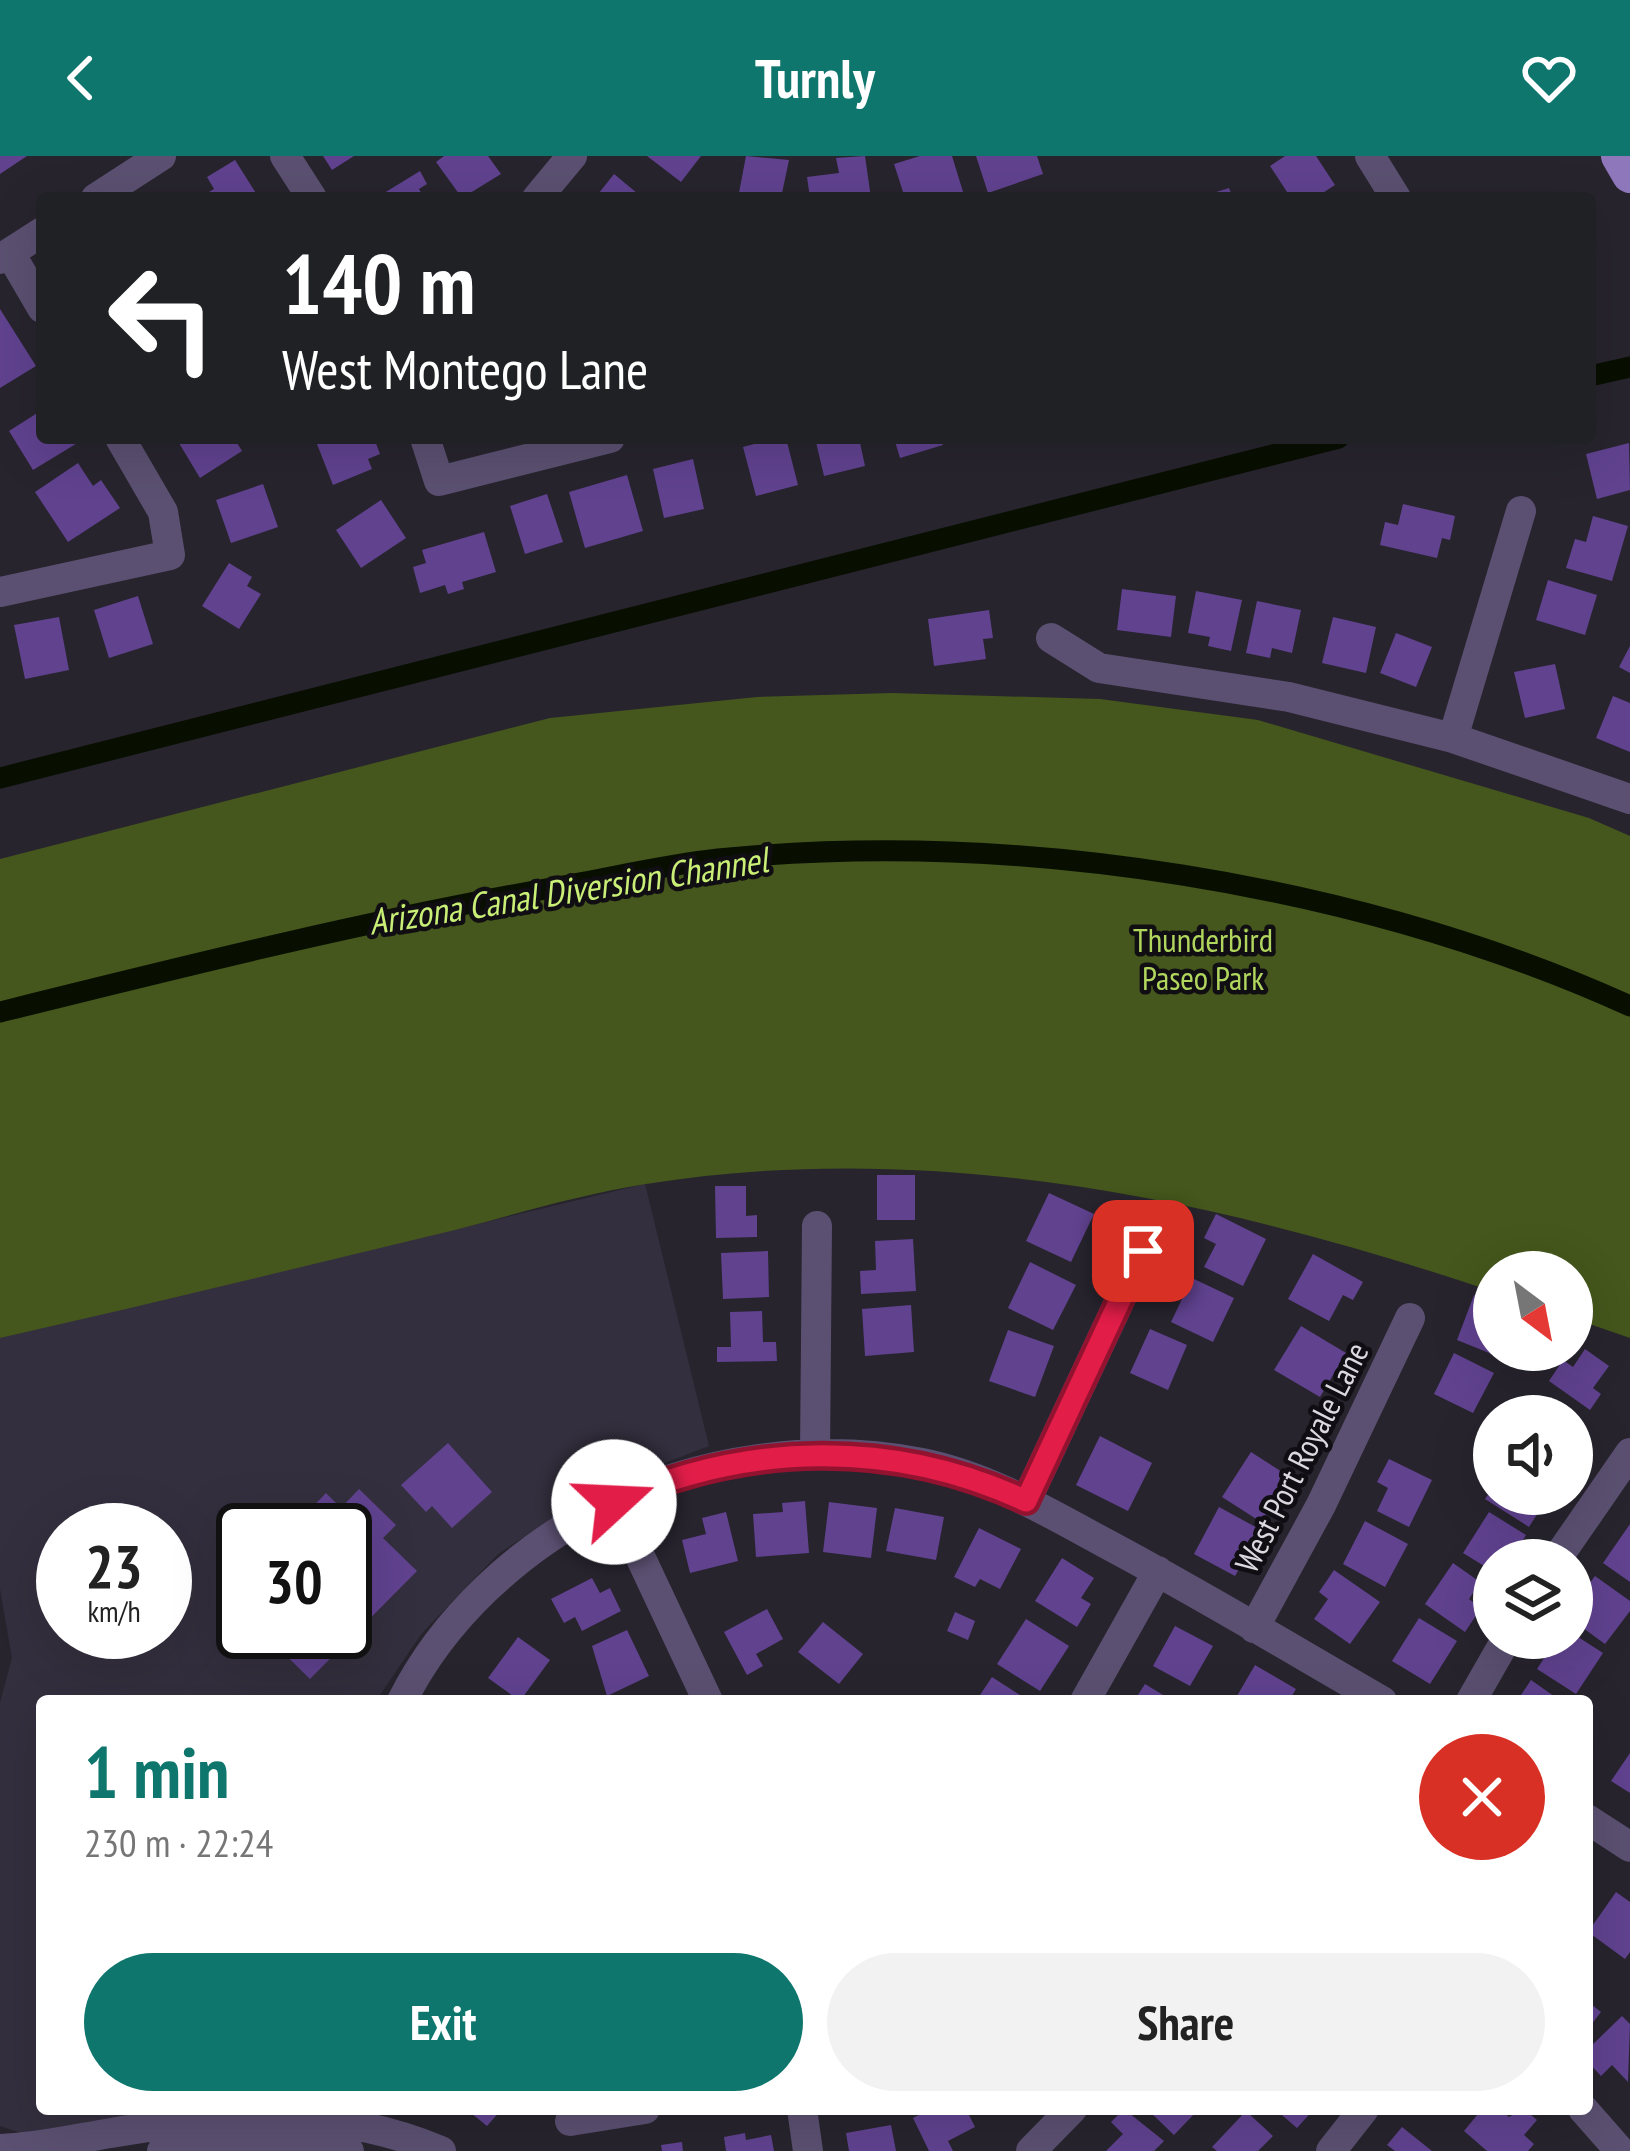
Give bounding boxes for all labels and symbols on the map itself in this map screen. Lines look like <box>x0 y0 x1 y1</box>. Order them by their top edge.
water label: Arizona Canal Diversion Channel <box>365 835 774 945</box>
park label: Thunderbird Paseo Park <box>1133 918 1273 999</box>
pin <box>1092 1200 1194 1302</box>
north arrow <box>1473 1251 1593 1371</box>
street label: West Port Royale Lane <box>1224 1335 1378 1579</box>
position arrow <box>551 1439 677 1565</box>
speed limit sign: 30 <box>216 1503 372 1659</box>

